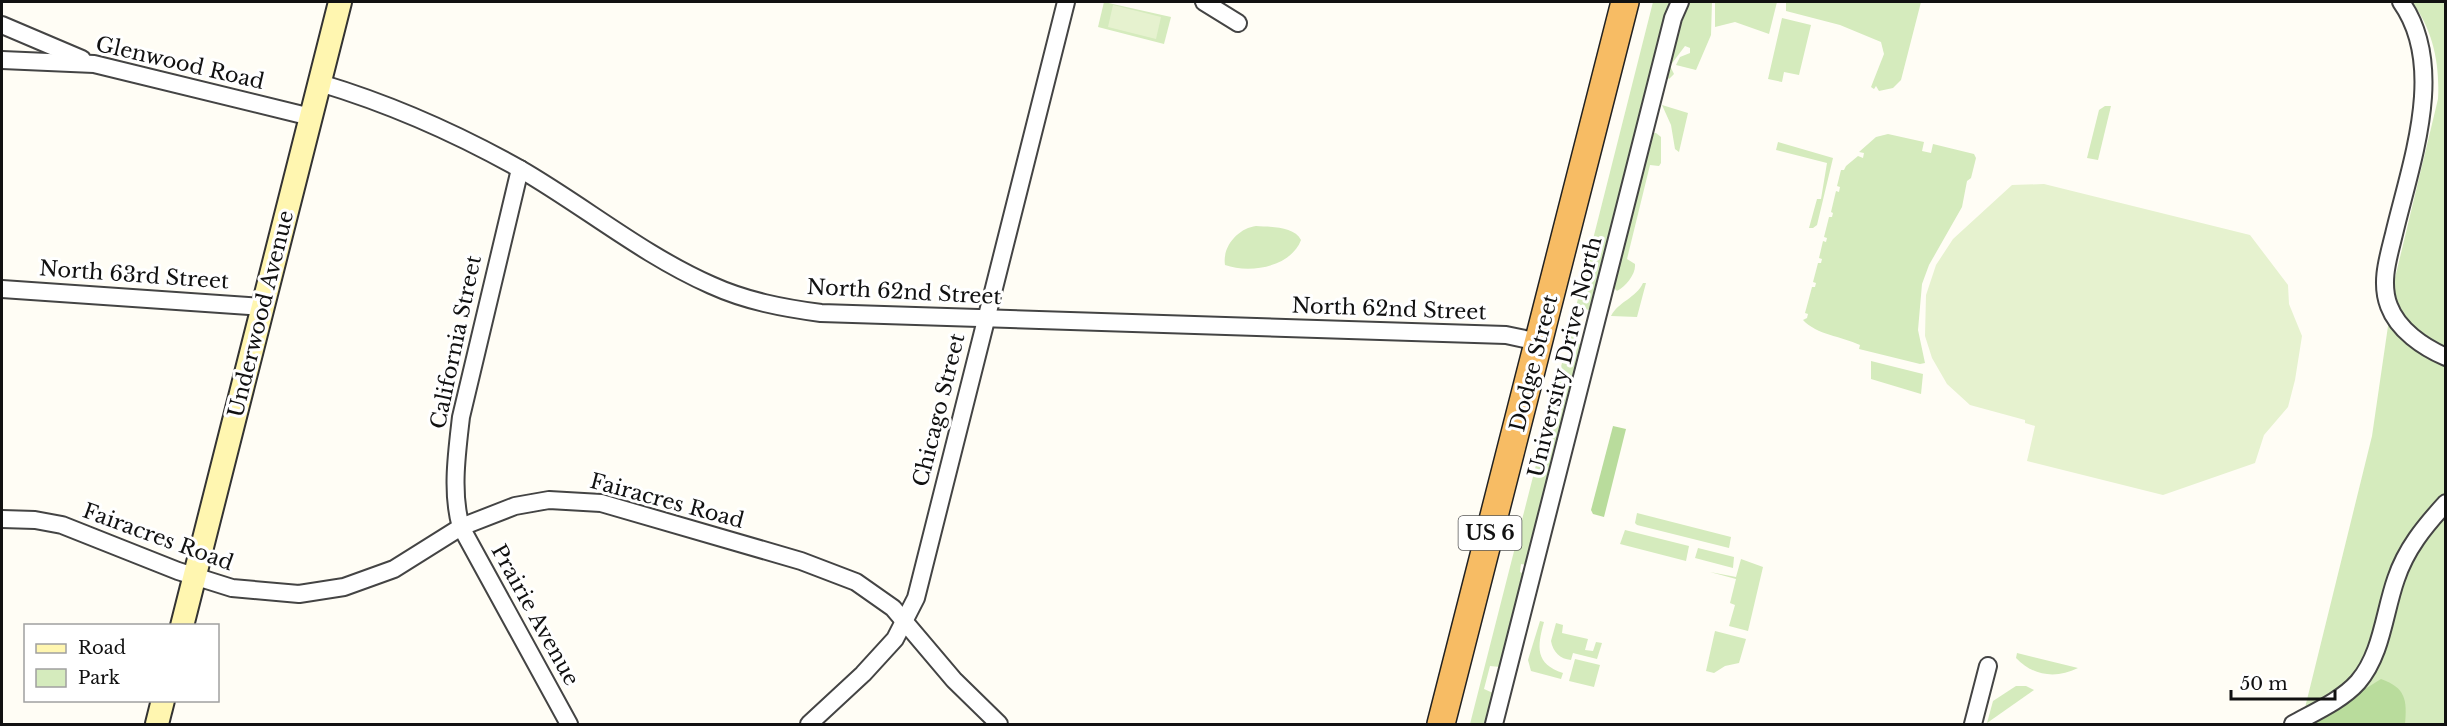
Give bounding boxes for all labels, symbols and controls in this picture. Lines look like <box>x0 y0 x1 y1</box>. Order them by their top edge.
street label: Glenwood Road <box>93 31 267 95</box>
street label: Underwood Avenue <box>223 208 299 420</box>
street label: University Drive North <box>1522 234 1608 480</box>
street label: California Street <box>425 253 487 431</box>
street label: North 63rd Street <box>38 255 230 295</box>
street label: North 62nd Street <box>806 274 1002 310</box>
street label: Dodge Street <box>1504 292 1564 434</box>
street label: North 62nd Street <box>1291 293 1487 325</box>
street label: Chicago Street <box>907 331 971 489</box>
street label: Fairacres Road <box>587 468 747 534</box>
street label: Fairacres Road <box>79 498 237 576</box>
road number: US 6 <box>1458 516 1522 550</box>
street label: Prairie Avenue <box>485 540 585 690</box>
legend <box>24 624 219 702</box>
text: Road <box>78 637 126 659</box>
scale bar <box>2231 663 2334 701</box>
text: Park <box>78 667 120 689</box>
text: 50 m <box>2240 673 2288 695</box>

